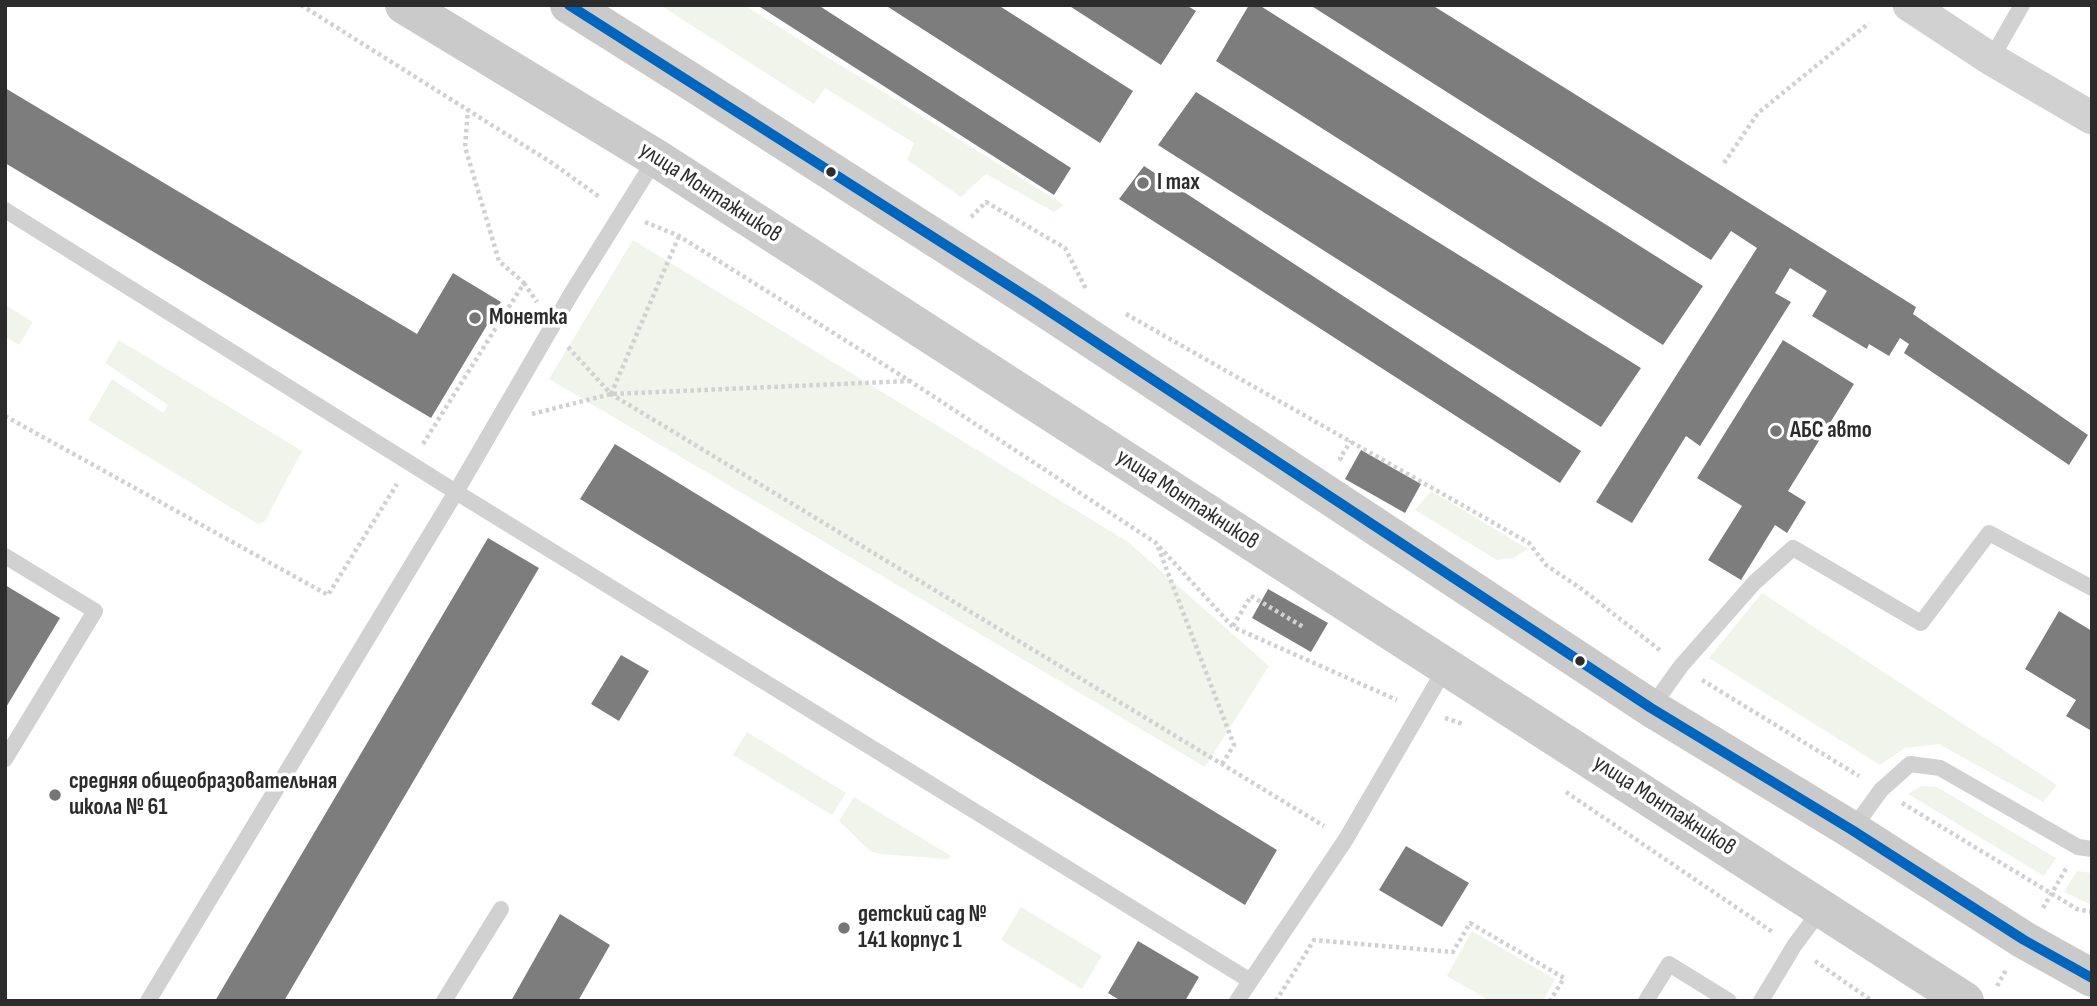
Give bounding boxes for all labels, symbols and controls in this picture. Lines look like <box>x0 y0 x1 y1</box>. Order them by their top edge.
street label: улица Монтажников <box>634 137 786 249</box>
unlabelled marker <box>824 165 838 179</box>
place label: I max <box>1157 169 1200 197</box>
marker: I max <box>1135 175 1151 191</box>
place label: Монетка <box>489 304 568 332</box>
marker: Монетка <box>467 310 483 326</box>
place label: АБС авто <box>1790 417 1872 445</box>
marker: АБС авто <box>1768 423 1784 439</box>
street label: улица Монтажников <box>1111 444 1263 556</box>
unlabelled marker <box>1573 654 1587 668</box>
street label: улица Монтажников <box>1588 750 1740 862</box>
place label: средняя общеобразовательная школа № 61 <box>69 768 337 822</box>
marker: средняя общеобразовательная школа № 61 <box>47 787 63 803</box>
place label: детский сад № 141 корпус 1 <box>858 901 987 955</box>
marker: детский сад № 141 корпус 1 <box>836 920 852 936</box>

